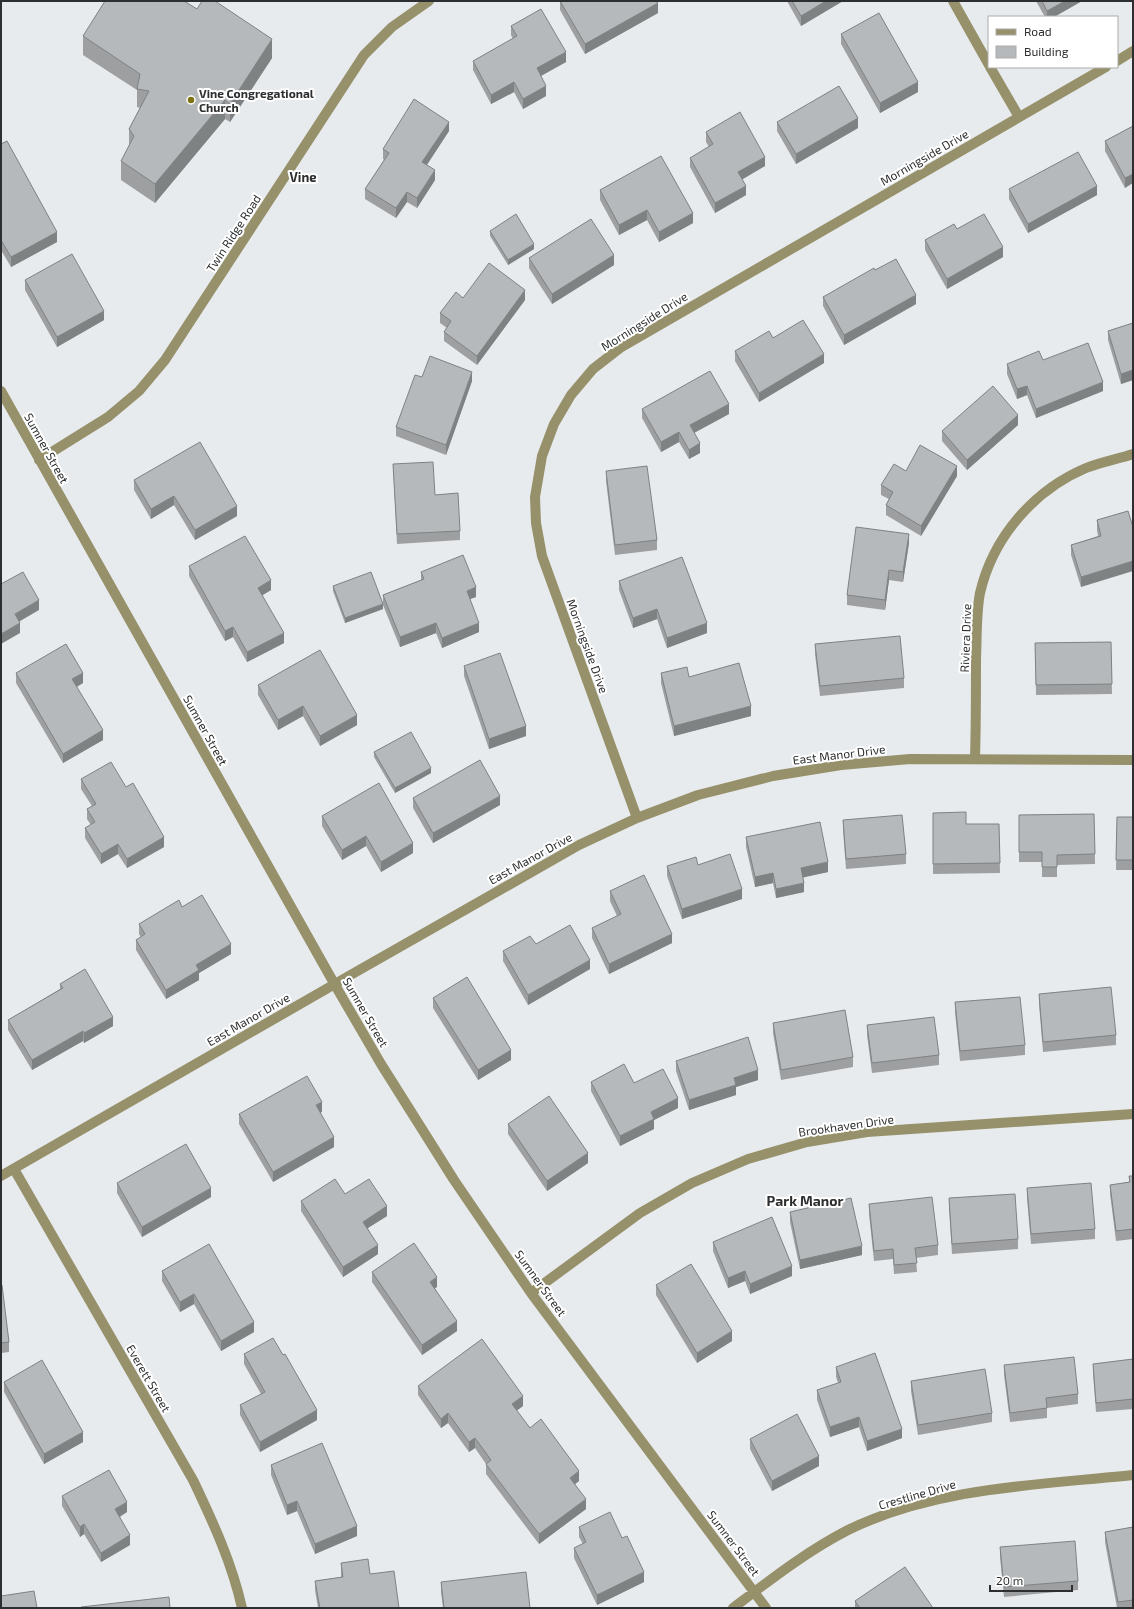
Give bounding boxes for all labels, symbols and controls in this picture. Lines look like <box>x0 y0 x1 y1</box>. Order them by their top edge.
legend <box>988 16 1118 68</box>
text: Road <box>1024 24 1052 38</box>
text: Building <box>1024 44 1069 58</box>
place label: Vine Congregational Church <box>199 86 314 114</box>
marker: Vine Congregational Church <box>186 95 196 105</box>
street label: Morningside Drive <box>877 126 971 188</box>
district label: Vine <box>289 169 317 185</box>
street label: Twin Ridge Road <box>203 192 263 274</box>
street label: Morningside Drive <box>598 289 690 353</box>
street label: Sumner Street <box>22 410 72 486</box>
street label: Morningside Drive <box>564 597 612 695</box>
street label: Riviera Drive <box>957 603 973 673</box>
street label: Sumner Street <box>181 692 231 768</box>
street label: East Manor Drive <box>792 741 886 767</box>
street label: East Manor Drive <box>486 829 574 887</box>
street label: Sumner Street <box>340 975 392 1050</box>
street label: East Manor Drive <box>204 990 292 1048</box>
street label: Brookhaven Drive <box>797 1111 895 1139</box>
district label: Park Manor <box>767 1192 843 1209</box>
street label: Sumner Street <box>512 1247 570 1319</box>
street label: Everett Street <box>124 1342 174 1415</box>
street label: Crestline Drive <box>877 1476 957 1512</box>
street label: Sumner Street <box>705 1508 763 1579</box>
scale bar <box>990 1567 1072 1593</box>
text: 20 m <box>996 1573 1023 1587</box>

